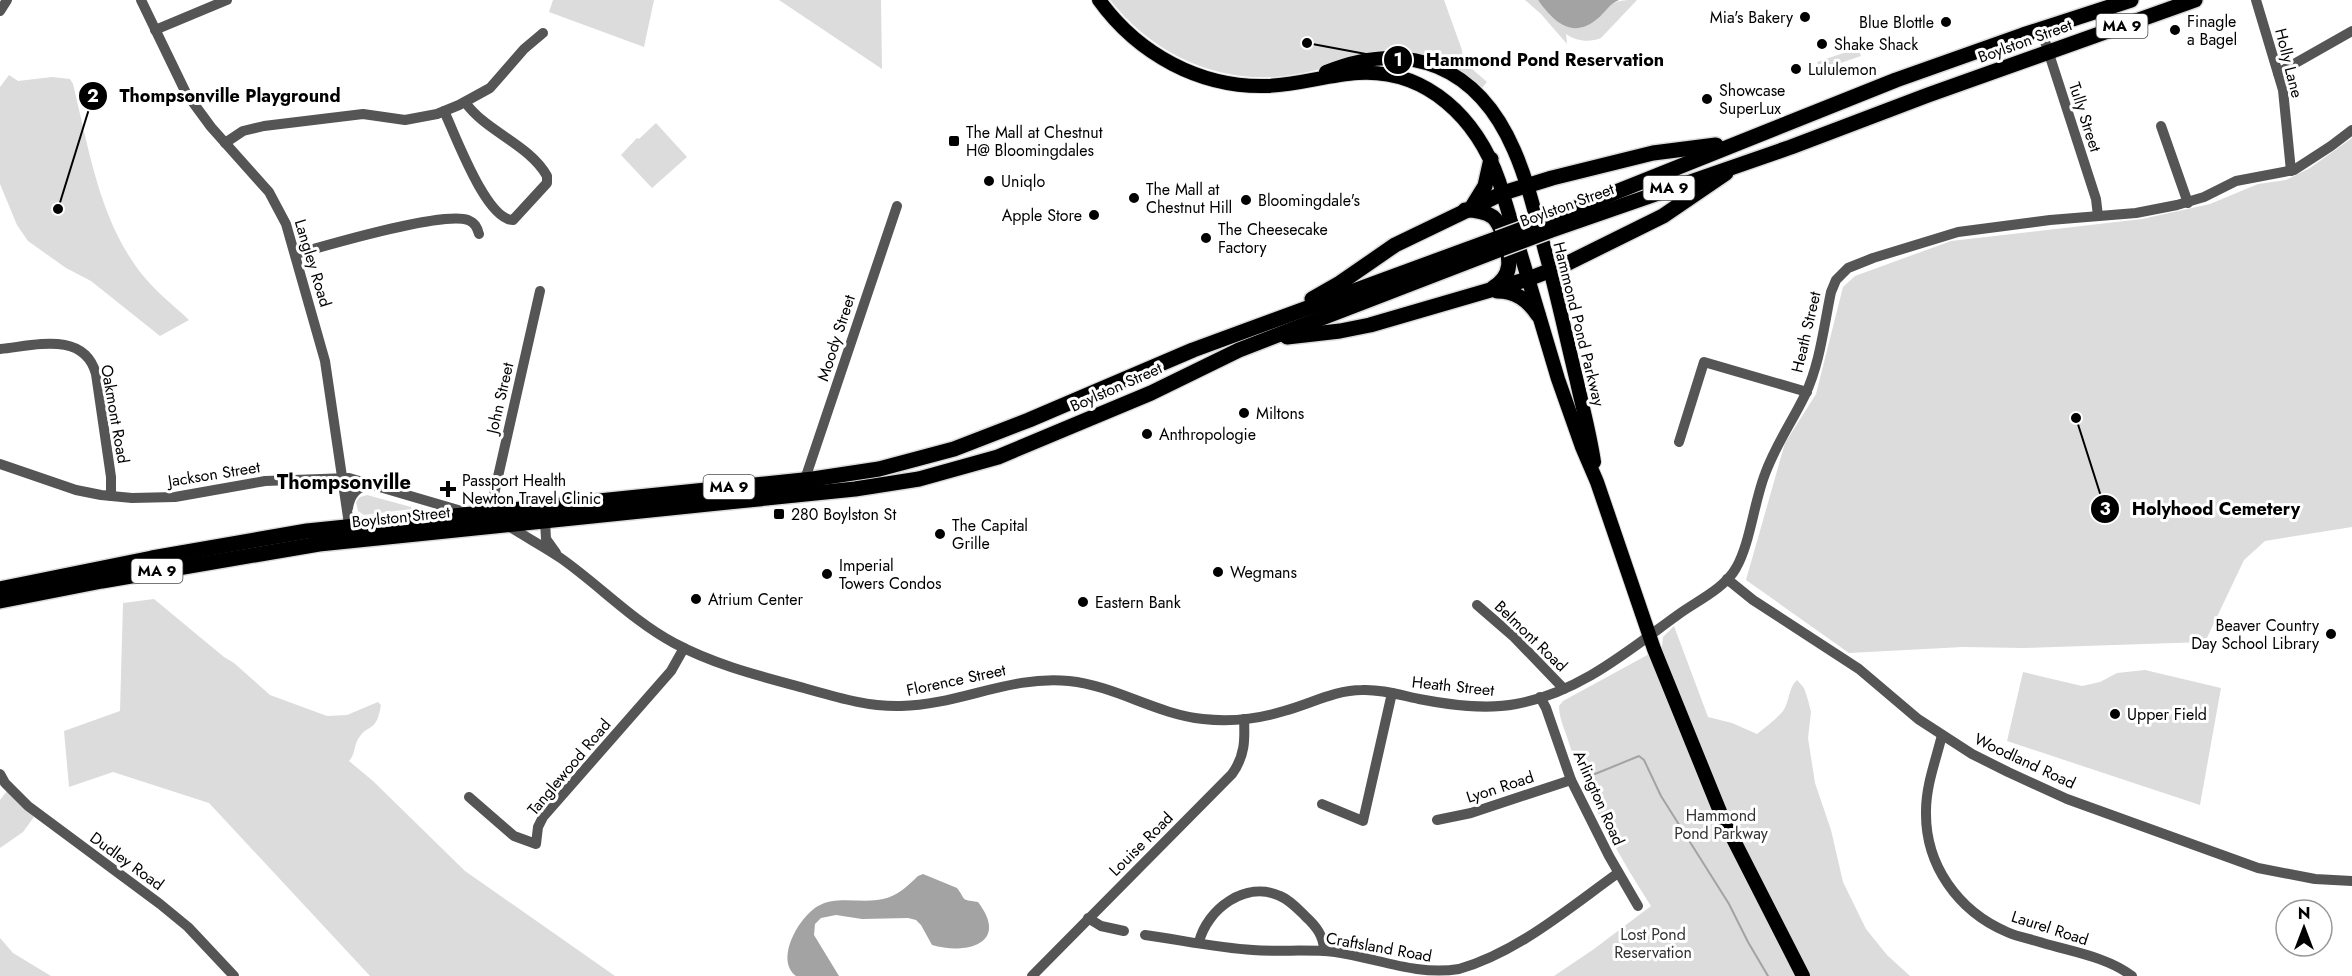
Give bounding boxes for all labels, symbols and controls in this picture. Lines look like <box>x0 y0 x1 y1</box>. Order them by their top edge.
place label: Mia's Bakery <box>1710 6 1794 29</box>
marker: Mia's Bakery <box>1798 10 1812 24</box>
place label: Finagle a Bagel <box>2187 10 2237 51</box>
place label: Blue Blottle <box>1859 11 1934 34</box>
street label: Boylston Street <box>1975 13 2075 69</box>
road number: MA 9 <box>2096 14 2148 38</box>
marker: Blue Blottle <box>1939 15 1953 29</box>
marker: Finagle a Bagel <box>2168 23 2182 37</box>
street label: Holly Lane <box>2269 26 2309 100</box>
place label: Shake Shack <box>1834 33 1919 56</box>
marker: Shake Shack <box>1815 37 1829 51</box>
callout: Hammond Pond Reservation <box>1383 42 1676 78</box>
text: 1 <box>1393 47 1403 73</box>
text: Hammond Pond Reservation <box>1426 47 1664 73</box>
place label: Lululemon <box>1808 58 1877 81</box>
marker: Lululemon <box>1789 62 1803 76</box>
callout: Thompsonville Playground <box>78 78 353 114</box>
place label: Showcase SuperLux <box>1719 79 1785 120</box>
street label: Tully Street <box>2063 79 2107 155</box>
text: 2 <box>87 83 99 109</box>
text: Thompsonville Playground <box>119 83 341 109</box>
marker: Showcase SuperLux <box>1700 92 1714 106</box>
place label: The Mall at Chestnut H@ Bloomingdales <box>966 121 1103 162</box>
marker: The Mall at Chestnut H@ Bloomingdales <box>947 134 961 148</box>
place label: Uniqlo <box>1001 170 1045 193</box>
marker: Uniqlo <box>982 174 996 188</box>
road number: MA 9 <box>1644 176 1694 200</box>
street label: Boylston Street <box>1517 177 1617 233</box>
place label: The Mall at Chestnut Hill <box>1146 178 1232 219</box>
place label: Bloomingdale's <box>1258 189 1360 212</box>
marker: The Mall at Chestnut Hill <box>1127 191 1141 205</box>
marker: Bloomingdale's <box>1239 193 1253 207</box>
place label: Apple Store <box>1002 204 1082 227</box>
marker: Apple Store <box>1087 208 1101 222</box>
street label: Langley Road <box>289 216 337 310</box>
place label: The Cheesecake Factory <box>1218 218 1328 259</box>
marker: The Cheesecake Factory <box>1199 231 1213 245</box>
street label: Hammond Pond Parkway <box>1547 239 1611 410</box>
street label: Heath Street <box>1786 289 1827 375</box>
street label: Moody Street <box>811 292 861 384</box>
street label: Boylston Street <box>1066 356 1166 418</box>
street label: John Street <box>480 360 519 438</box>
street label: Oakmont Road <box>95 363 135 465</box>
place label: Miltons <box>1256 402 1304 425</box>
marker: Miltons <box>1237 406 1251 420</box>
place label: Anthropologie <box>1159 423 1256 446</box>
marker: Anthropologie <box>1140 427 1154 441</box>
street label: Jackson Street <box>164 455 262 493</box>
district label: Thompsonville <box>277 468 411 497</box>
place label: Passport Health Newton Travel Clinic <box>462 469 601 510</box>
road number: MA 9 <box>704 475 754 499</box>
marker: Passport Health Newton Travel Clinic <box>439 480 457 498</box>
callout: Holyhood Cemetery <box>2090 491 2312 527</box>
text: 3 <box>2099 496 2111 522</box>
text: Holyhood Cemetery <box>2132 496 2301 522</box>
street label: Boylston Street <box>351 500 451 534</box>
place label: 280 Boylston St <box>791 503 896 526</box>
marker: 280 Boylston St <box>772 507 786 521</box>
place label: The Capital Grille <box>952 514 1028 555</box>
marker: The Capital Grille <box>933 527 947 541</box>
place label: Imperial Towers Condos <box>839 554 941 595</box>
road number: MA 9 <box>132 559 182 583</box>
place label: Wegmans <box>1230 561 1297 584</box>
marker: Wegmans <box>1211 565 1225 579</box>
marker: Imperial Towers Condos <box>820 567 834 581</box>
place label: Atrium Center <box>708 588 803 611</box>
place label: Eastern Bank <box>1095 591 1182 614</box>
marker: Atrium Center <box>689 592 703 606</box>
marker: Eastern Bank <box>1076 595 1090 609</box>
street label: Belmont Road <box>1489 595 1573 677</box>
place label: Beaver Country Day School Library <box>2191 614 2320 655</box>
marker: Beaver Country Day School Library <box>2324 627 2338 641</box>
street label: Florence Street <box>904 658 1008 702</box>
street label: Heath Street <box>1411 670 1495 702</box>
place label: Upper Field <box>2127 703 2207 726</box>
marker: Upper Field <box>2108 707 2122 721</box>
street label: Tanglewood Road <box>522 714 616 820</box>
street label: Woodland Road <box>1971 727 2079 795</box>
street label: Arlington Road <box>1568 747 1630 849</box>
street label: Lyon Road <box>1463 765 1537 809</box>
park label: Hammond Pond Parkway <box>1674 804 1769 845</box>
street label: Louise Road <box>1104 807 1178 881</box>
street label: Dudley Road <box>85 826 169 896</box>
north arrow <box>2274 898 2334 958</box>
text: N <box>2298 902 2310 925</box>
street label: Laurel Road <box>2009 905 2091 951</box>
park label: Lost Pond Reservation <box>1614 923 1692 964</box>
street label: Craftsland Road <box>1324 926 1434 968</box>

